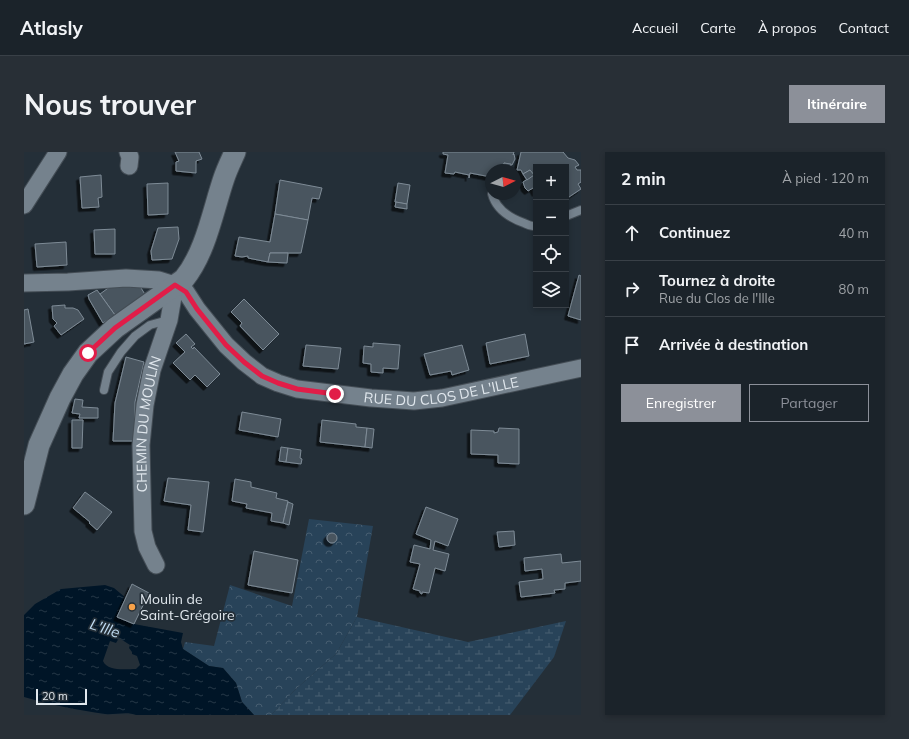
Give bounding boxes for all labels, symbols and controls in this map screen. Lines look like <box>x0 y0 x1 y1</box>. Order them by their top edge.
text: Atlasly <box>20 16 83 40</box>
text: Accueil <box>632 19 678 37</box>
text: Carte <box>700 19 736 37</box>
text: À propos <box>758 19 817 37</box>
text: Contact <box>839 19 889 37</box>
button: Itinéraire <box>789 85 885 123</box>
text: Nous trouver <box>24 87 196 122</box>
north arrow <box>485 164 521 200</box>
map controls <box>533 164 569 308</box>
button: + <box>533 164 569 200</box>
text: 2 min <box>621 168 666 189</box>
text: À pied · 120 m <box>782 170 869 186</box>
button: − <box>533 200 569 236</box>
icon: ahead <box>621 222 643 244</box>
text: Continuez <box>659 223 730 242</box>
text: 40 m <box>839 225 869 241</box>
button: locate <box>533 236 569 272</box>
text: Tournez à droite <box>659 271 775 290</box>
button: layers <box>533 272 569 308</box>
icon: right <box>621 278 643 300</box>
text: 80 m <box>839 281 869 297</box>
text: Rue du Clos de l'Ille <box>659 290 775 306</box>
icon: arrive <box>621 334 643 356</box>
text: Arrivée à destination <box>659 335 808 354</box>
route start <box>79 344 97 362</box>
street label: CHEMIN DU MOULIN <box>132 354 165 493</box>
street label: RUE DU CLOS DE L'ILLE <box>363 373 520 410</box>
button: Enregistrer <box>621 384 741 422</box>
button: Partager <box>749 384 869 422</box>
route end <box>326 385 344 403</box>
place label: Moulin de Saint-Grégoire <box>140 590 235 624</box>
marker: Moulin de Saint-Grégoire <box>127 602 137 612</box>
water label: L'Ille <box>87 614 123 642</box>
scale bar <box>36 687 87 706</box>
text: 20 m <box>42 689 68 703</box>

